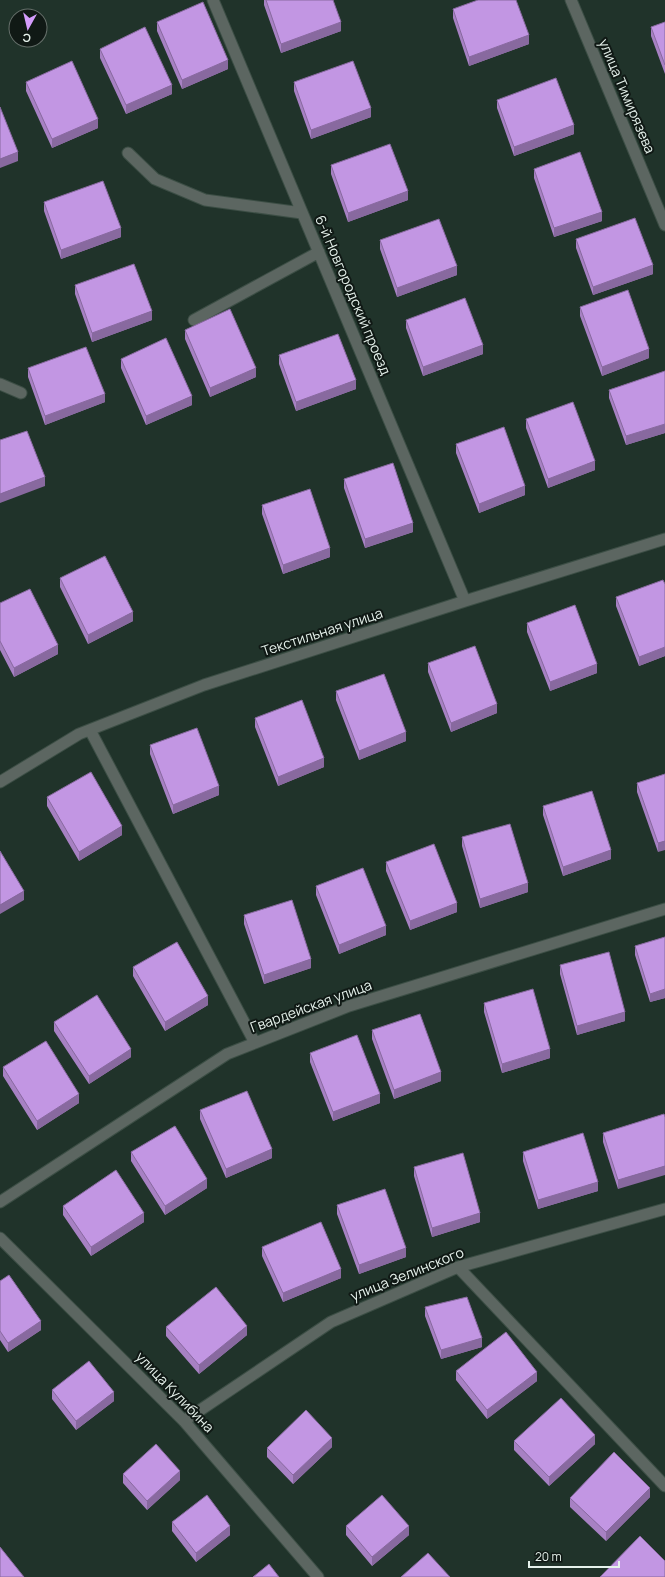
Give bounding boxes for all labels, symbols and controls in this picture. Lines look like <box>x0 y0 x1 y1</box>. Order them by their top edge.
north arrow <box>8 8 48 48</box>
text: С <box>21 30 32 46</box>
street label: улица Тимирязева <box>595 36 660 156</box>
street label: 6-й Новгородский проезд <box>311 212 396 378</box>
street label: Текстильная улица <box>259 603 385 660</box>
street label: Гвардейская улица <box>247 975 374 1036</box>
street label: улица Зелинского <box>347 1242 466 1305</box>
street label: улица Кулибина <box>132 1347 219 1436</box>
scale bar <box>529 1543 619 1569</box>
text: 20 m <box>535 1548 562 1565</box>

